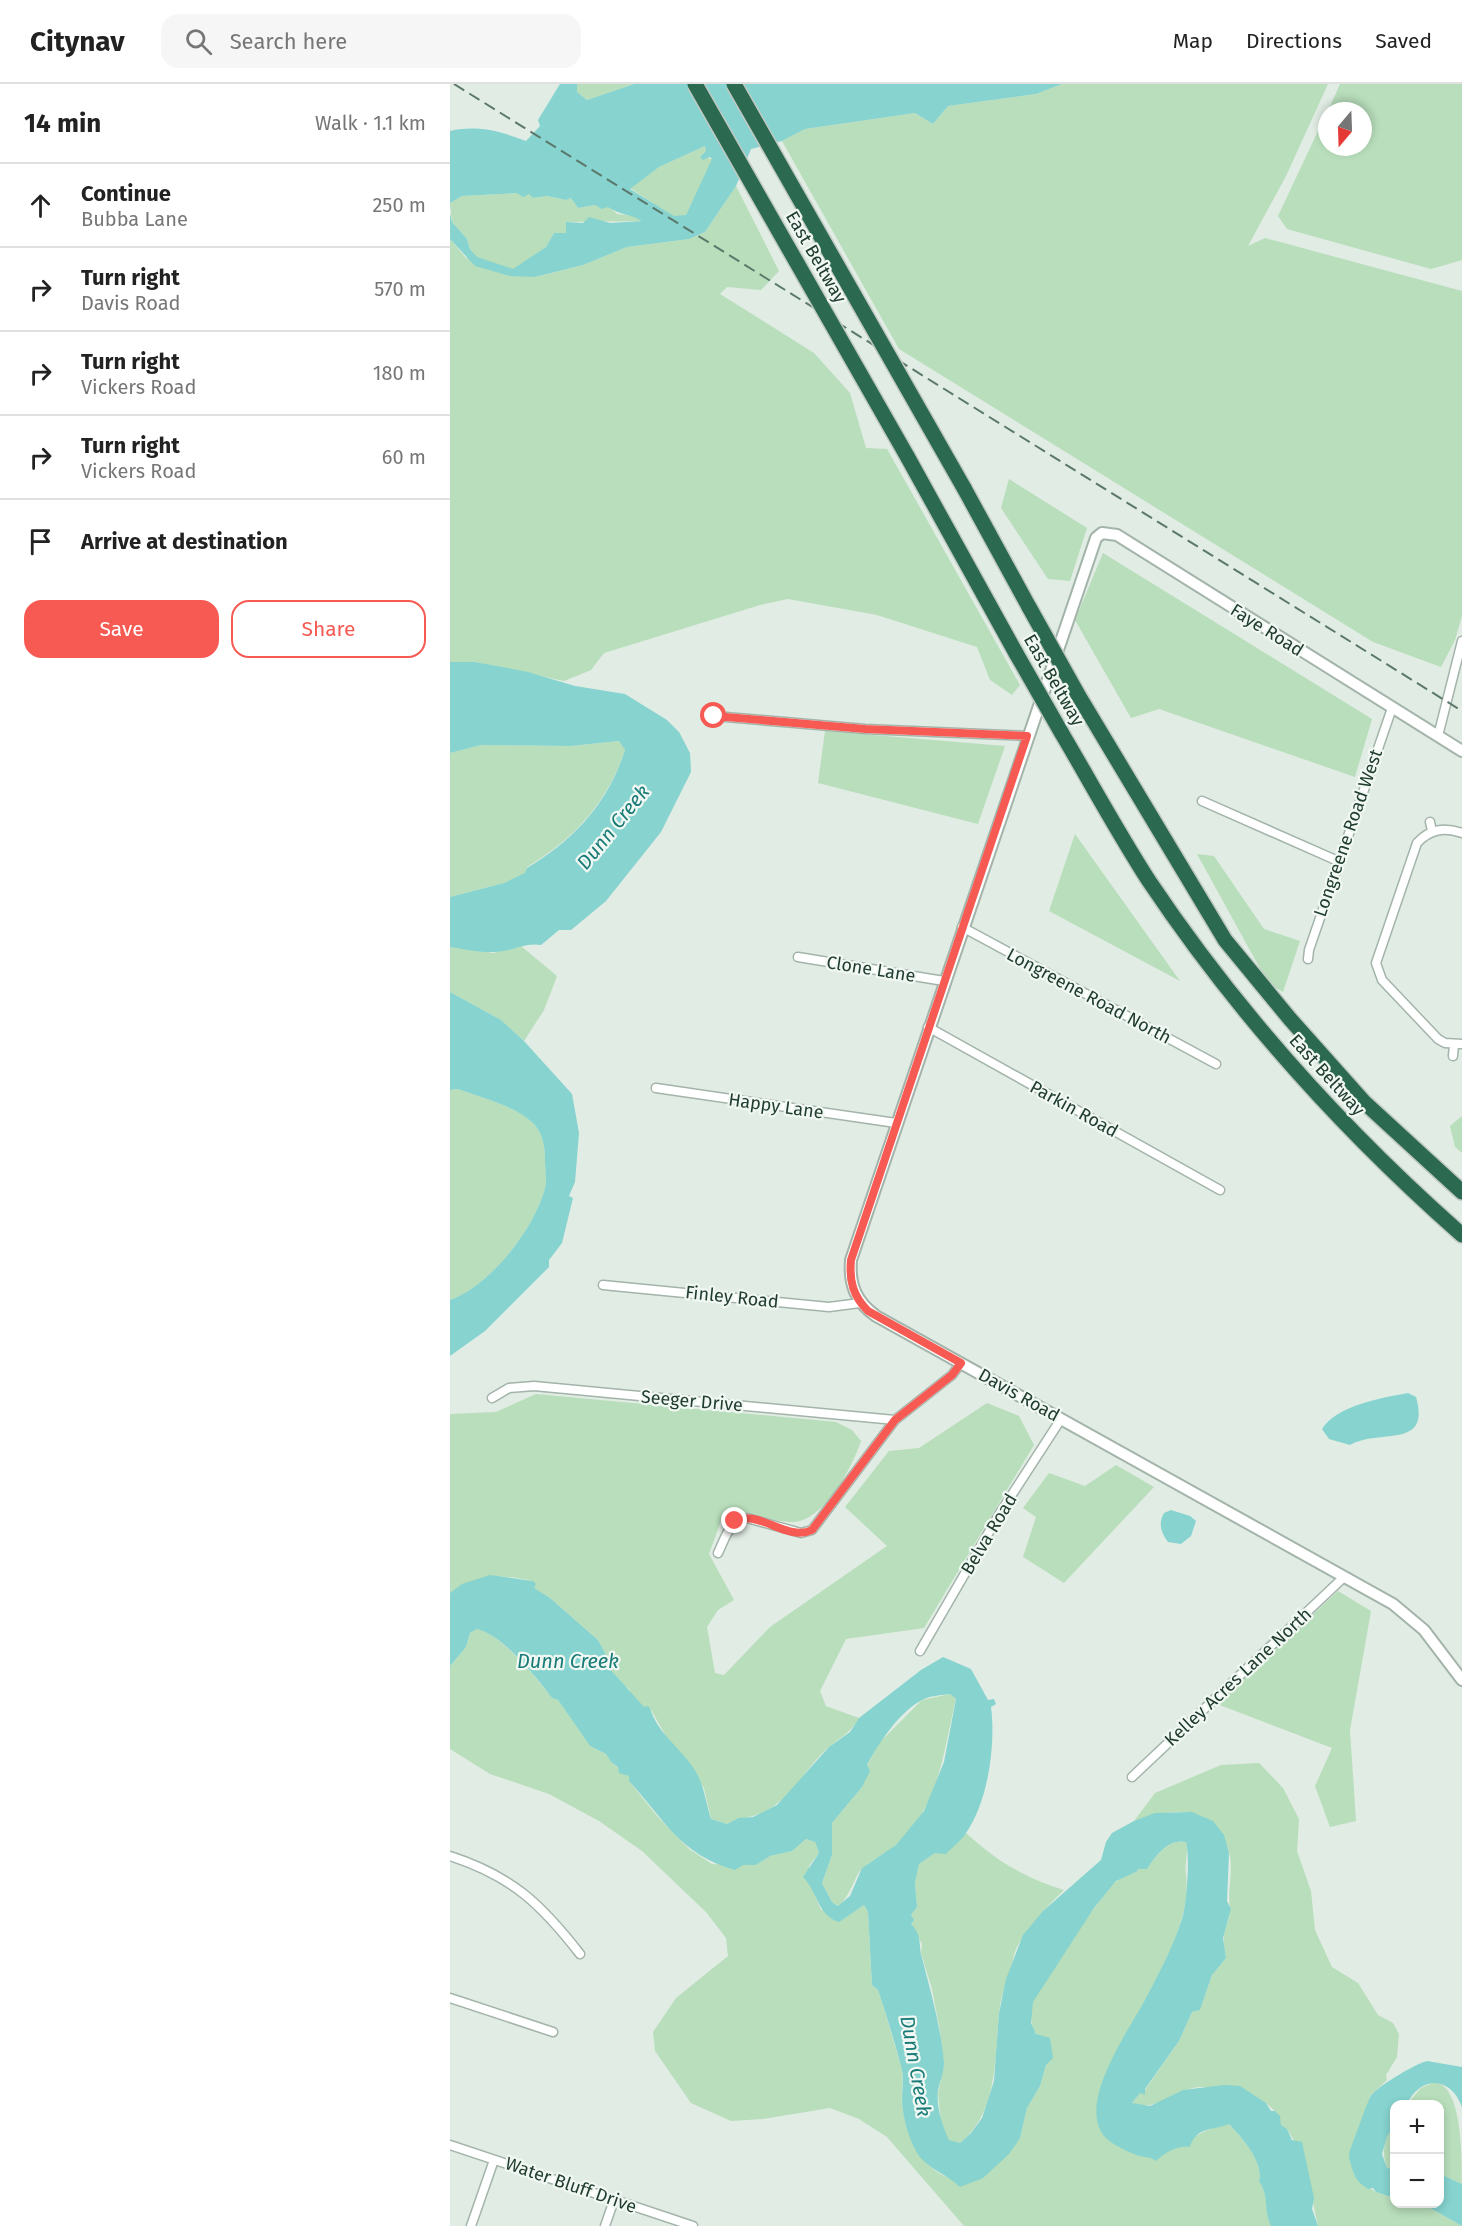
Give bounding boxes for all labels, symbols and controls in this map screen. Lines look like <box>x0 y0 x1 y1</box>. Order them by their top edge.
search box <box>161 14 581 68</box>
text: Citynav <box>30 25 125 58</box>
icon: search <box>182 25 215 58</box>
text: Search here <box>230 28 347 55</box>
text: Map <box>1173 28 1213 54</box>
text: Directions <box>1246 28 1342 54</box>
text: Saved <box>1375 28 1432 54</box>
north arrow <box>1318 102 1372 156</box>
text: 14 min <box>24 108 101 139</box>
text: Walk · 1.1 km <box>315 111 426 135</box>
text: Continue <box>81 180 171 207</box>
icon: ahead <box>24 189 57 222</box>
text: 250 m <box>372 193 426 217</box>
text: Bubba Lane <box>81 207 188 231</box>
street label: East Beltway <box>781 207 851 307</box>
text: Turn right <box>81 264 180 291</box>
icon: right <box>24 273 57 306</box>
text: 570 m <box>374 277 426 301</box>
text: Davis Road <box>81 291 181 315</box>
text: Turn right <box>81 348 180 375</box>
icon: right <box>24 357 57 390</box>
text: 180 m <box>373 361 426 385</box>
text: Vickers Road <box>81 375 196 399</box>
text: Turn right <box>81 432 180 459</box>
icon: right <box>24 441 57 474</box>
text: 60 m <box>382 445 426 469</box>
text: Vickers Road <box>81 459 196 483</box>
icon: arrive <box>24 525 57 558</box>
text: Arrive at destination <box>81 528 288 555</box>
street label: Faye Road <box>1226 599 1308 661</box>
button: Save <box>24 600 219 658</box>
button: Share <box>231 600 426 658</box>
street label: East Beltway <box>1019 630 1089 730</box>
route start <box>700 702 726 728</box>
street label: Longreene Road West <box>1309 746 1387 920</box>
water label: Dunn Creek <box>572 780 654 874</box>
street label: Longreene Road North <box>1003 943 1175 1049</box>
street label: Clone Lane <box>825 951 917 987</box>
street label: East Beltway <box>1285 1030 1369 1120</box>
street label: Parkin Road <box>1026 1076 1122 1142</box>
street label: Happy Lane <box>727 1088 825 1124</box>
street label: Finley Road <box>684 1281 780 1313</box>
street label: Davis Road <box>975 1364 1063 1426</box>
street label: Seeger Drive <box>640 1386 744 1416</box>
street label: Belva Road <box>956 1490 1022 1578</box>
route end <box>721 1507 747 1533</box>
street label: Kelley Acres Lane North <box>1160 1603 1316 1751</box>
water label: Dunn Creek <box>517 1649 619 1673</box>
water label: Dunn Creek <box>895 2014 937 2118</box>
map controls <box>1390 2100 1444 2208</box>
button: + <box>1390 2100 1444 2154</box>
street label: Water Bluff Drive <box>502 2152 640 2218</box>
button: − <box>1390 2154 1444 2208</box>

